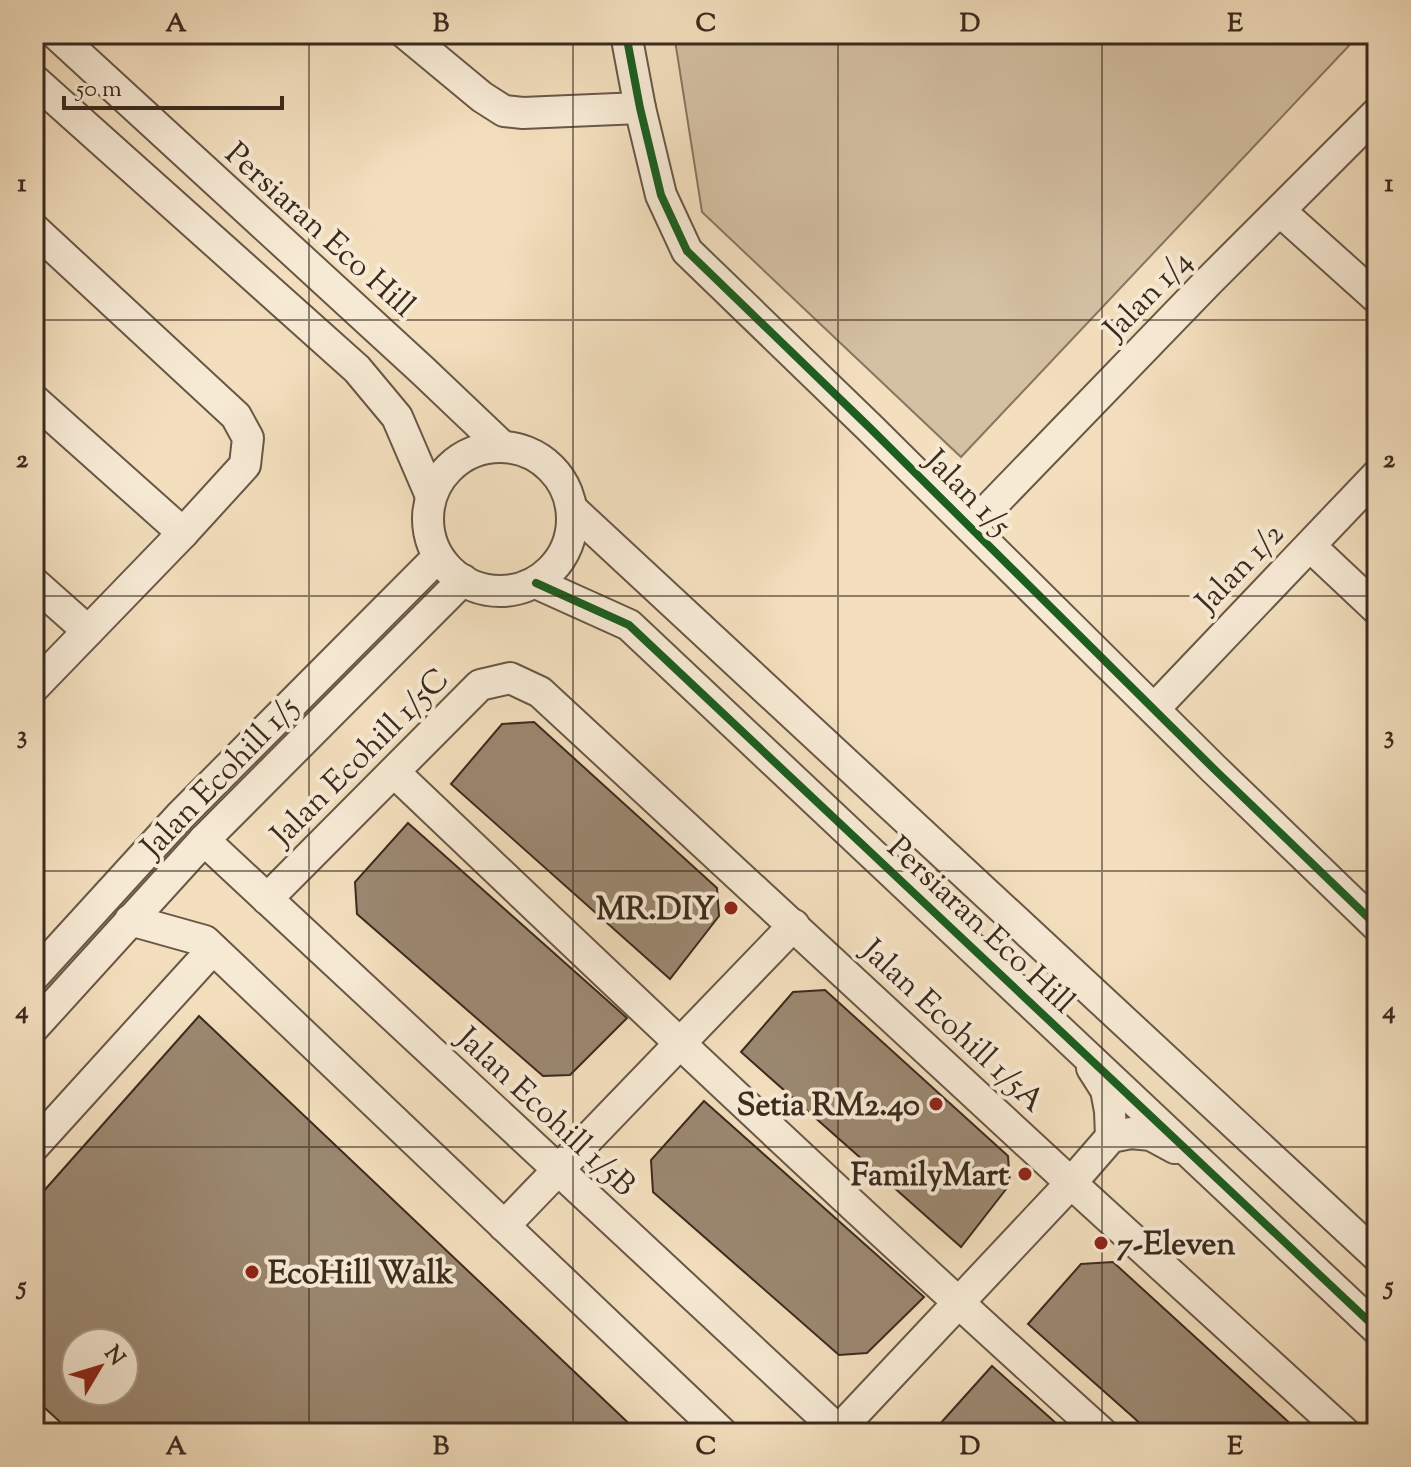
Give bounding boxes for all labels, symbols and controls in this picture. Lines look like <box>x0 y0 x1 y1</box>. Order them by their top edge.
text: A <box>165 6 187 43</box>
text: B <box>433 6 450 43</box>
text: C <box>696 6 716 43</box>
text: D <box>960 6 980 43</box>
text: E <box>1227 6 1243 43</box>
scale bar <box>64 60 282 110</box>
text: 50 m <box>74 73 122 107</box>
street label: Persiaran Eco Hill <box>214 133 425 329</box>
text: 1 <box>18 166 27 203</box>
text: 1 <box>1385 166 1394 203</box>
street label: Jalan 1/4 <box>1093 241 1204 353</box>
street label: Jalan 1/5 <box>912 439 1021 548</box>
text: 2 <box>16 442 29 479</box>
text: 2 <box>1383 442 1396 479</box>
street label: Jalan 1/2 <box>1185 514 1296 626</box>
street label: Jalan Ecohill 1/5C <box>260 658 461 859</box>
street label: Jalan Ecohill 1/5 <box>130 687 311 871</box>
text: 3 <box>17 718 27 755</box>
text: 3 <box>1384 718 1394 755</box>
street label: Persiaran Eco Hill <box>876 827 1084 1026</box>
place label: MR.DIY <box>596 888 715 934</box>
marker: MR.DIY <box>722 899 740 917</box>
street label: Jalan Ecohill 1/5A <box>848 929 1054 1125</box>
text: 4 <box>14 993 29 1030</box>
text: 4 <box>1381 993 1396 1030</box>
street label: Jalan Ecohill 1/5B <box>444 1017 645 1209</box>
place label: Setia RM2.40 <box>736 1084 920 1130</box>
marker: Setia RM2.40 <box>927 1095 945 1113</box>
place label: FamilyMart <box>851 1154 1009 1200</box>
marker: FamilyMart <box>1016 1165 1034 1183</box>
place label: 7-Eleven <box>1117 1223 1235 1269</box>
marker: 7-Eleven <box>1092 1234 1110 1252</box>
place label: EcoHill Walk <box>268 1252 454 1298</box>
marker: EcoHill Walk <box>243 1263 261 1281</box>
text: 5 <box>16 1269 27 1306</box>
text: 5 <box>1383 1269 1394 1306</box>
north arrow <box>60 1327 140 1407</box>
text: N <box>95 1340 132 1374</box>
text: A <box>165 1429 187 1466</box>
text: B <box>433 1429 450 1466</box>
text: C <box>696 1429 716 1466</box>
text: D <box>960 1429 980 1466</box>
text: E <box>1227 1429 1243 1466</box>

